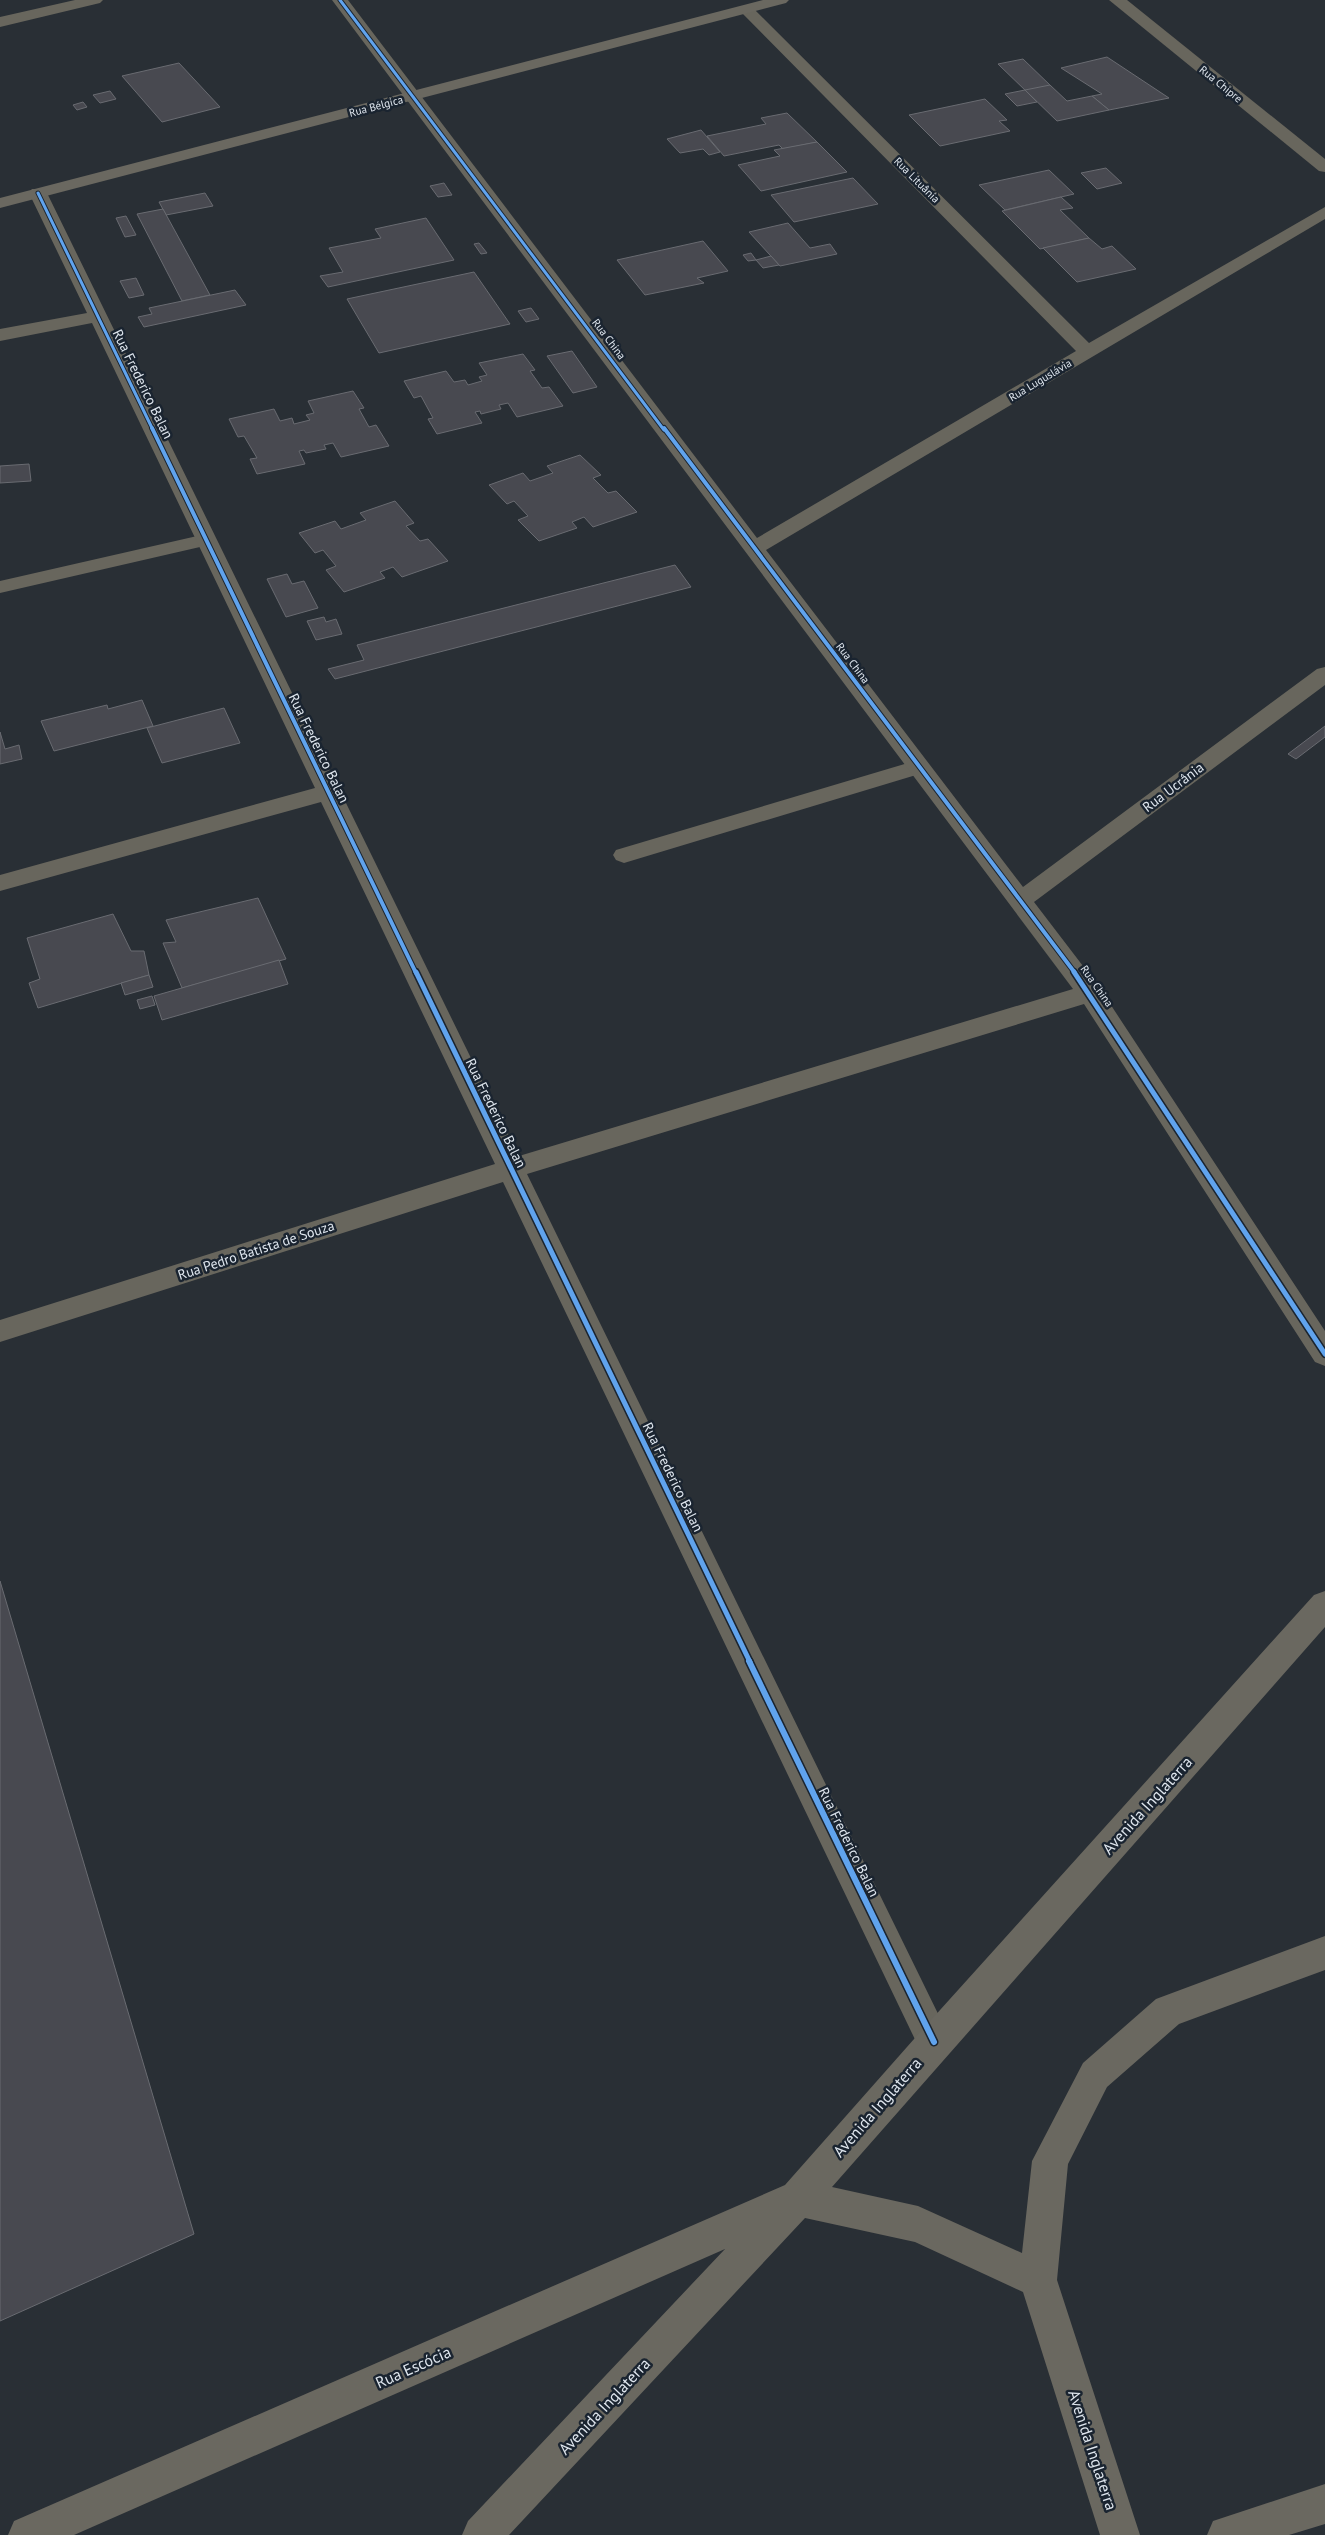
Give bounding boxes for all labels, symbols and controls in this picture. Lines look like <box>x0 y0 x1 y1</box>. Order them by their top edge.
street label: Rua Chipre <box>1197 62 1246 106</box>
street label: Rua Bélgica <box>347 92 405 120</box>
street label: Rua Lituânia <box>891 154 943 206</box>
street label: Rua China <box>589 316 629 362</box>
street label: Rua Frederico Balan <box>109 326 177 442</box>
street label: Rua Luguslávia <box>1006 356 1074 404</box>
street label: Rua China <box>833 640 873 686</box>
street label: Rua Frederico Balan <box>285 690 353 806</box>
street label: Rua Ucrânia <box>1139 758 1207 816</box>
street label: Rua China <box>1078 963 1116 1009</box>
street label: Rua Frederico Balan <box>462 1055 530 1171</box>
street label: Rua Pedro Batista de Souza <box>176 1216 337 1284</box>
street label: Rua Frederico Balan <box>639 1419 707 1535</box>
street label: Avenida Inglaterra <box>1098 1752 1196 1858</box>
street label: Rua Frederico Balan <box>815 1784 883 1900</box>
street label: Avenida Inglaterra <box>828 2053 926 2161</box>
street label: Rua Escócia <box>372 2342 454 2392</box>
street label: Avenida Inglaterra <box>554 2353 654 2459</box>
street label: Avenida Inglaterra <box>1064 2387 1122 2513</box>

